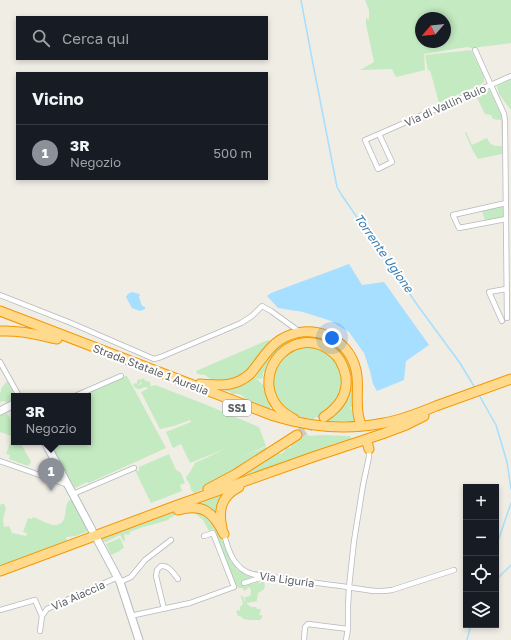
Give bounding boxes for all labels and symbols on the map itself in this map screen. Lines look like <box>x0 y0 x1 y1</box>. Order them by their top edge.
north arrow <box>415 12 451 48</box>
street label: Via di Vallin Buio <box>402 81 488 129</box>
water label: Torrente Ugione <box>351 211 417 296</box>
your location <box>322 328 342 348</box>
street label: Strada Statale 1 Aurelia <box>91 341 211 397</box>
road number: SS1 <box>223 400 251 416</box>
pin: 1 <box>38 458 64 491</box>
street label: Via Liguria <box>259 569 315 589</box>
street label: Via Aiaccia <box>49 577 107 613</box>

